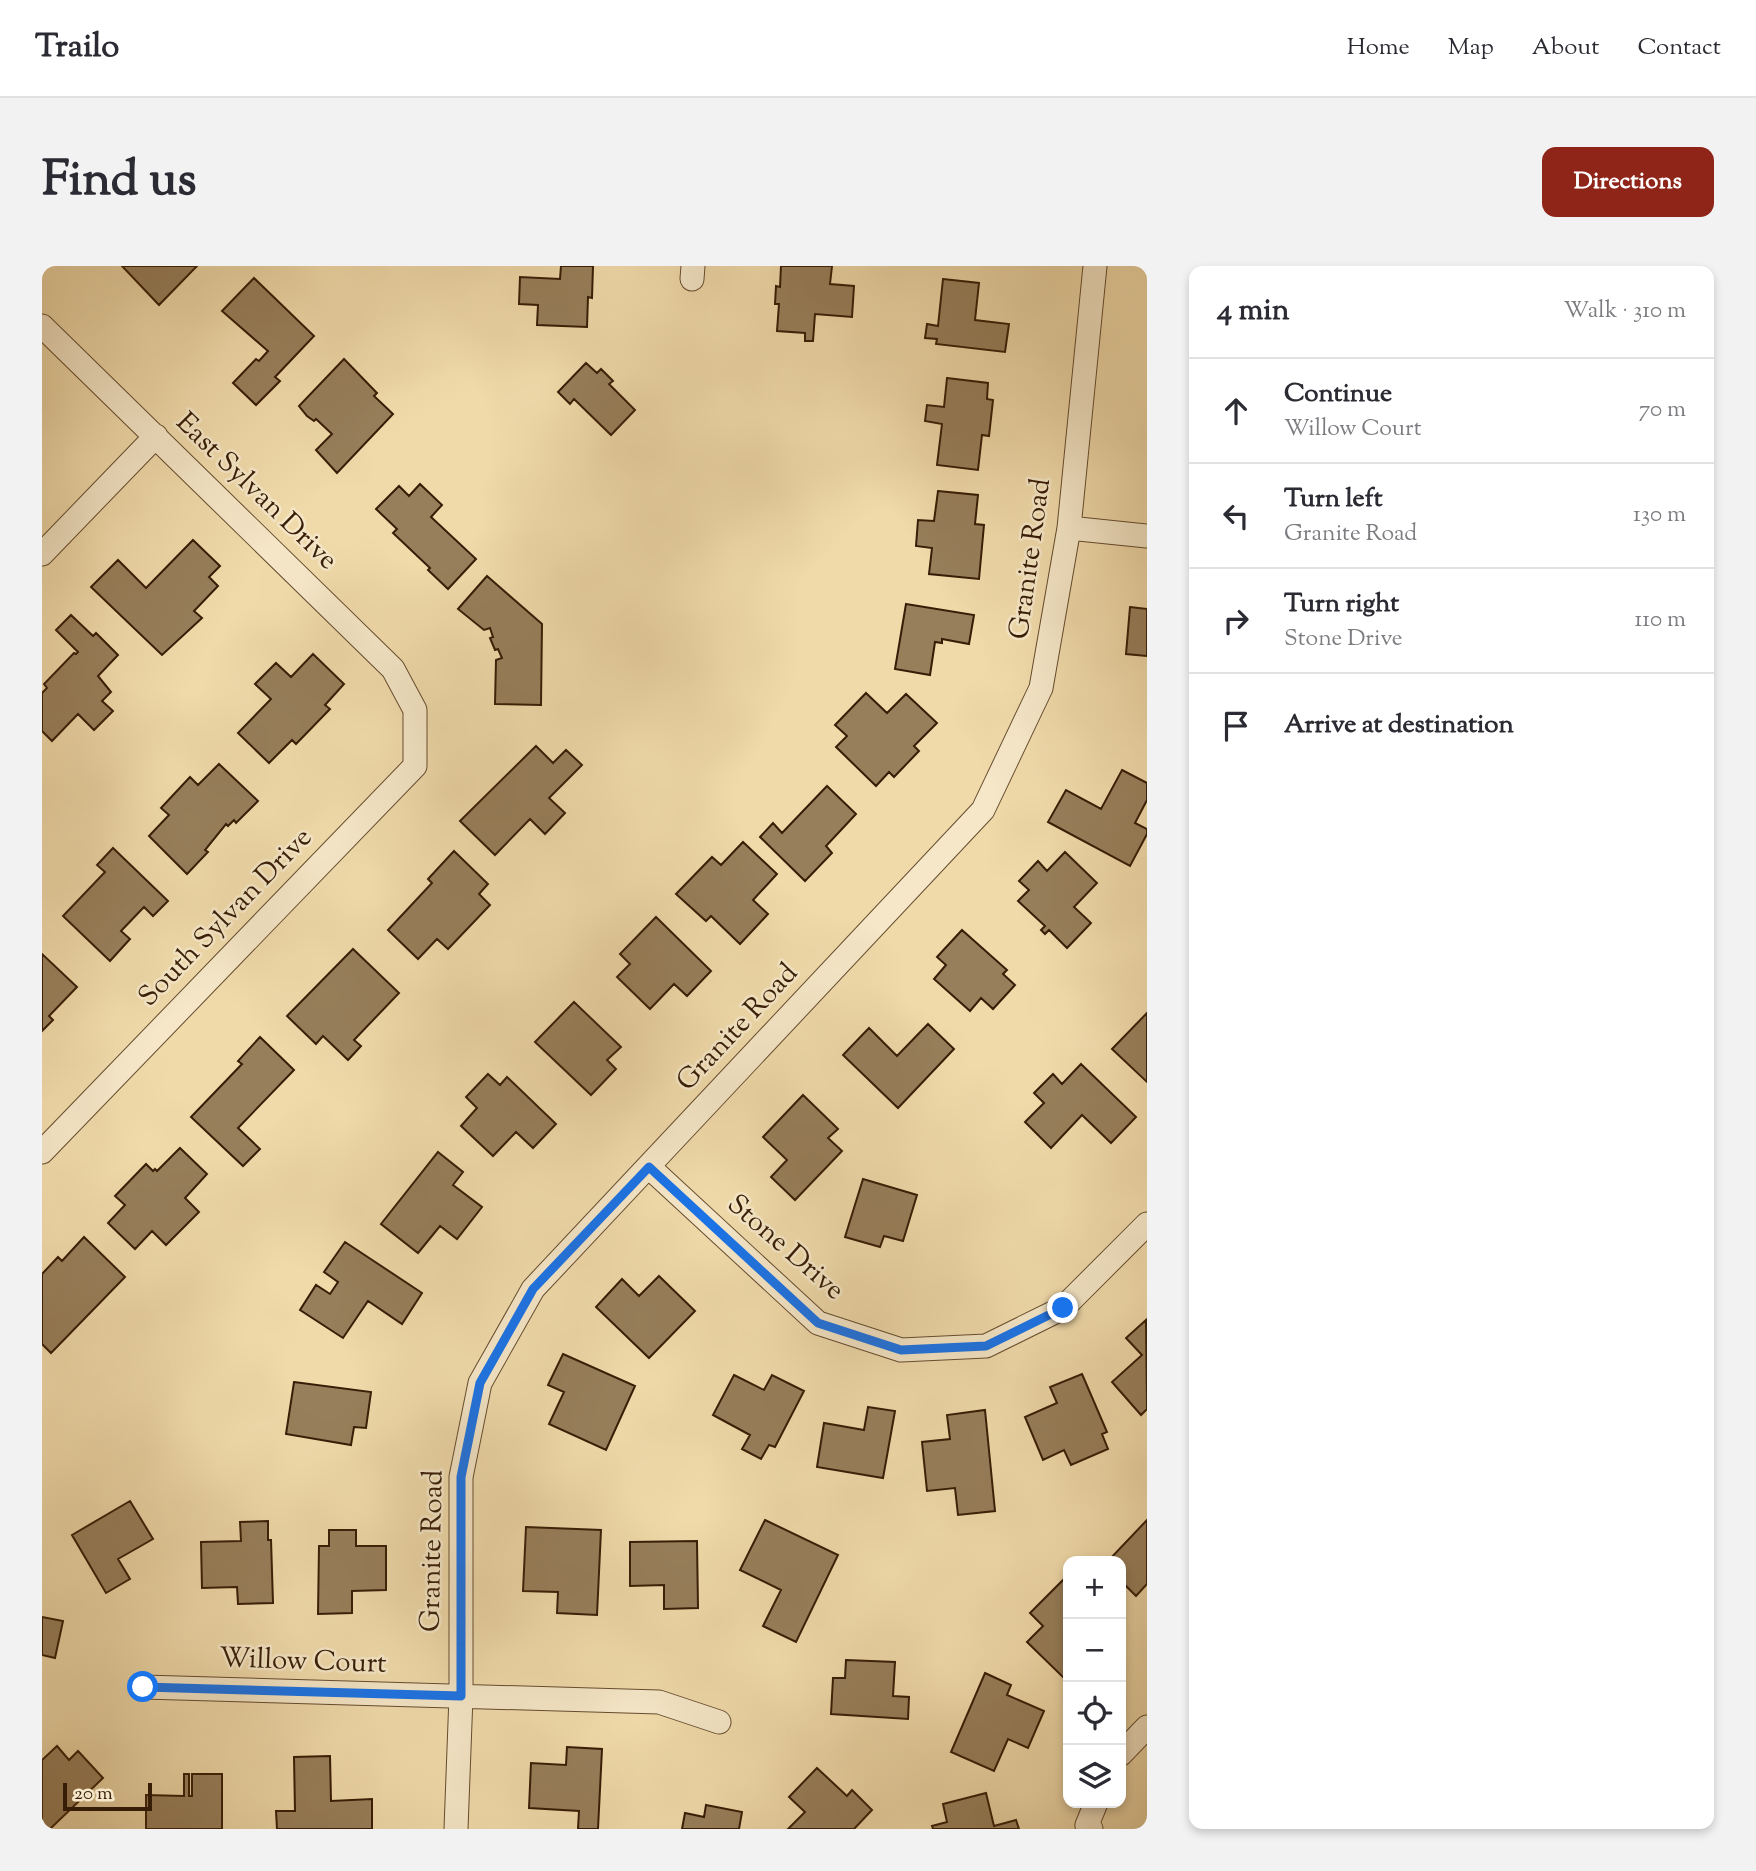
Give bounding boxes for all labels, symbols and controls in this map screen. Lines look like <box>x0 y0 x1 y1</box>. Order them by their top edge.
text: Trailo <box>35 24 119 72</box>
text: Home <box>1347 31 1410 65</box>
text: Map <box>1448 31 1494 65</box>
text: About <box>1532 31 1599 65</box>
text: Contact <box>1637 31 1721 65</box>
text: Find us <box>42 147 196 217</box>
button: Directions <box>1542 147 1714 217</box>
text: 4 min <box>1217 290 1290 333</box>
text: Walk · 310 m <box>1563 295 1686 328</box>
text: Continue <box>1284 376 1392 413</box>
icon: ahead <box>1217 392 1255 430</box>
text: 70 m <box>1639 394 1686 427</box>
street label: East Sylvan Drive <box>166 404 346 580</box>
text: Willow Court <box>1284 413 1422 446</box>
street label: Granite Road <box>1000 476 1062 642</box>
text: Turn left <box>1284 481 1383 518</box>
icon: left <box>1217 497 1255 535</box>
text: 130 m <box>1633 499 1686 532</box>
text: Granite Road <box>1284 518 1417 551</box>
text: Turn right <box>1284 586 1399 623</box>
icon: right <box>1217 602 1255 640</box>
text: 110 m <box>1635 604 1686 637</box>
text: Stone Drive <box>1284 623 1402 656</box>
icon: arrive <box>1217 707 1255 745</box>
text: Arrive at destination <box>1284 707 1514 744</box>
street label: South Sylvan Drive <box>130 819 322 1017</box>
street label: Granite Road <box>668 955 808 1101</box>
street label: Stone Drive <box>717 1186 853 1310</box>
route end <box>1047 1292 1078 1323</box>
street label: Granite Road <box>412 1469 454 1632</box>
map controls <box>1063 1556 1126 1808</box>
button: + <box>1063 1556 1126 1619</box>
button: − <box>1063 1619 1126 1682</box>
street label: Willow Court <box>219 1639 388 1685</box>
route start <box>127 1671 158 1702</box>
button: locate <box>1063 1682 1126 1745</box>
button: layers <box>1063 1745 1126 1808</box>
scale bar <box>63 1780 152 1812</box>
text: 20 m <box>74 1781 113 1808</box>

